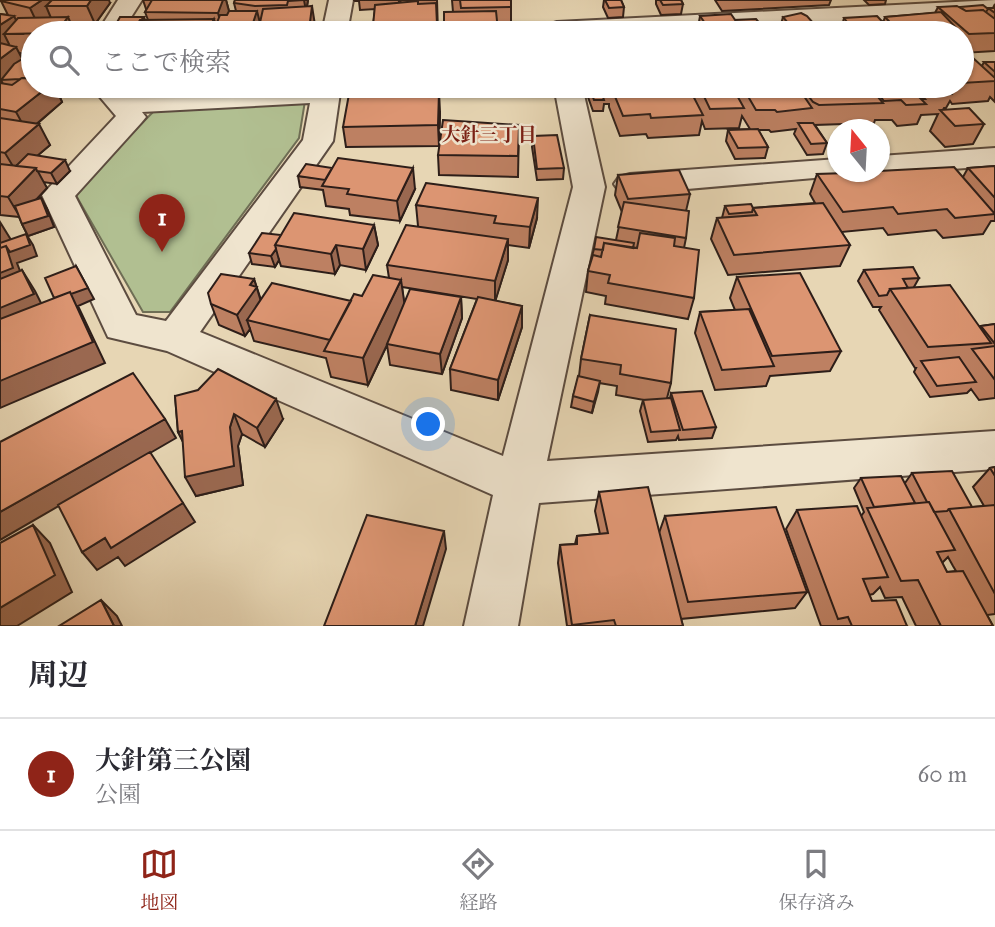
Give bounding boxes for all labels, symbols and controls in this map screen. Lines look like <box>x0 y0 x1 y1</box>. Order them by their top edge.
search box <box>21 21 974 98</box>
icon: search <box>45 41 83 79</box>
text: ここで検索 <box>101 46 231 78</box>
north arrow <box>827 119 890 182</box>
district label: 大針三丁目 <box>441 123 537 146</box>
pin: 1 <box>139 194 185 252</box>
your location <box>411 407 445 441</box>
text: 周辺 <box>28 657 88 693</box>
text: 大針第三公園 <box>95 744 251 776</box>
text: 1 <box>46 760 56 788</box>
text: 60 m <box>918 760 967 788</box>
text: 公園 <box>95 780 141 808</box>
tab: 地図 <box>140 845 179 914</box>
tab: 経路 <box>459 845 498 914</box>
tab: 保存済み <box>778 845 855 914</box>

